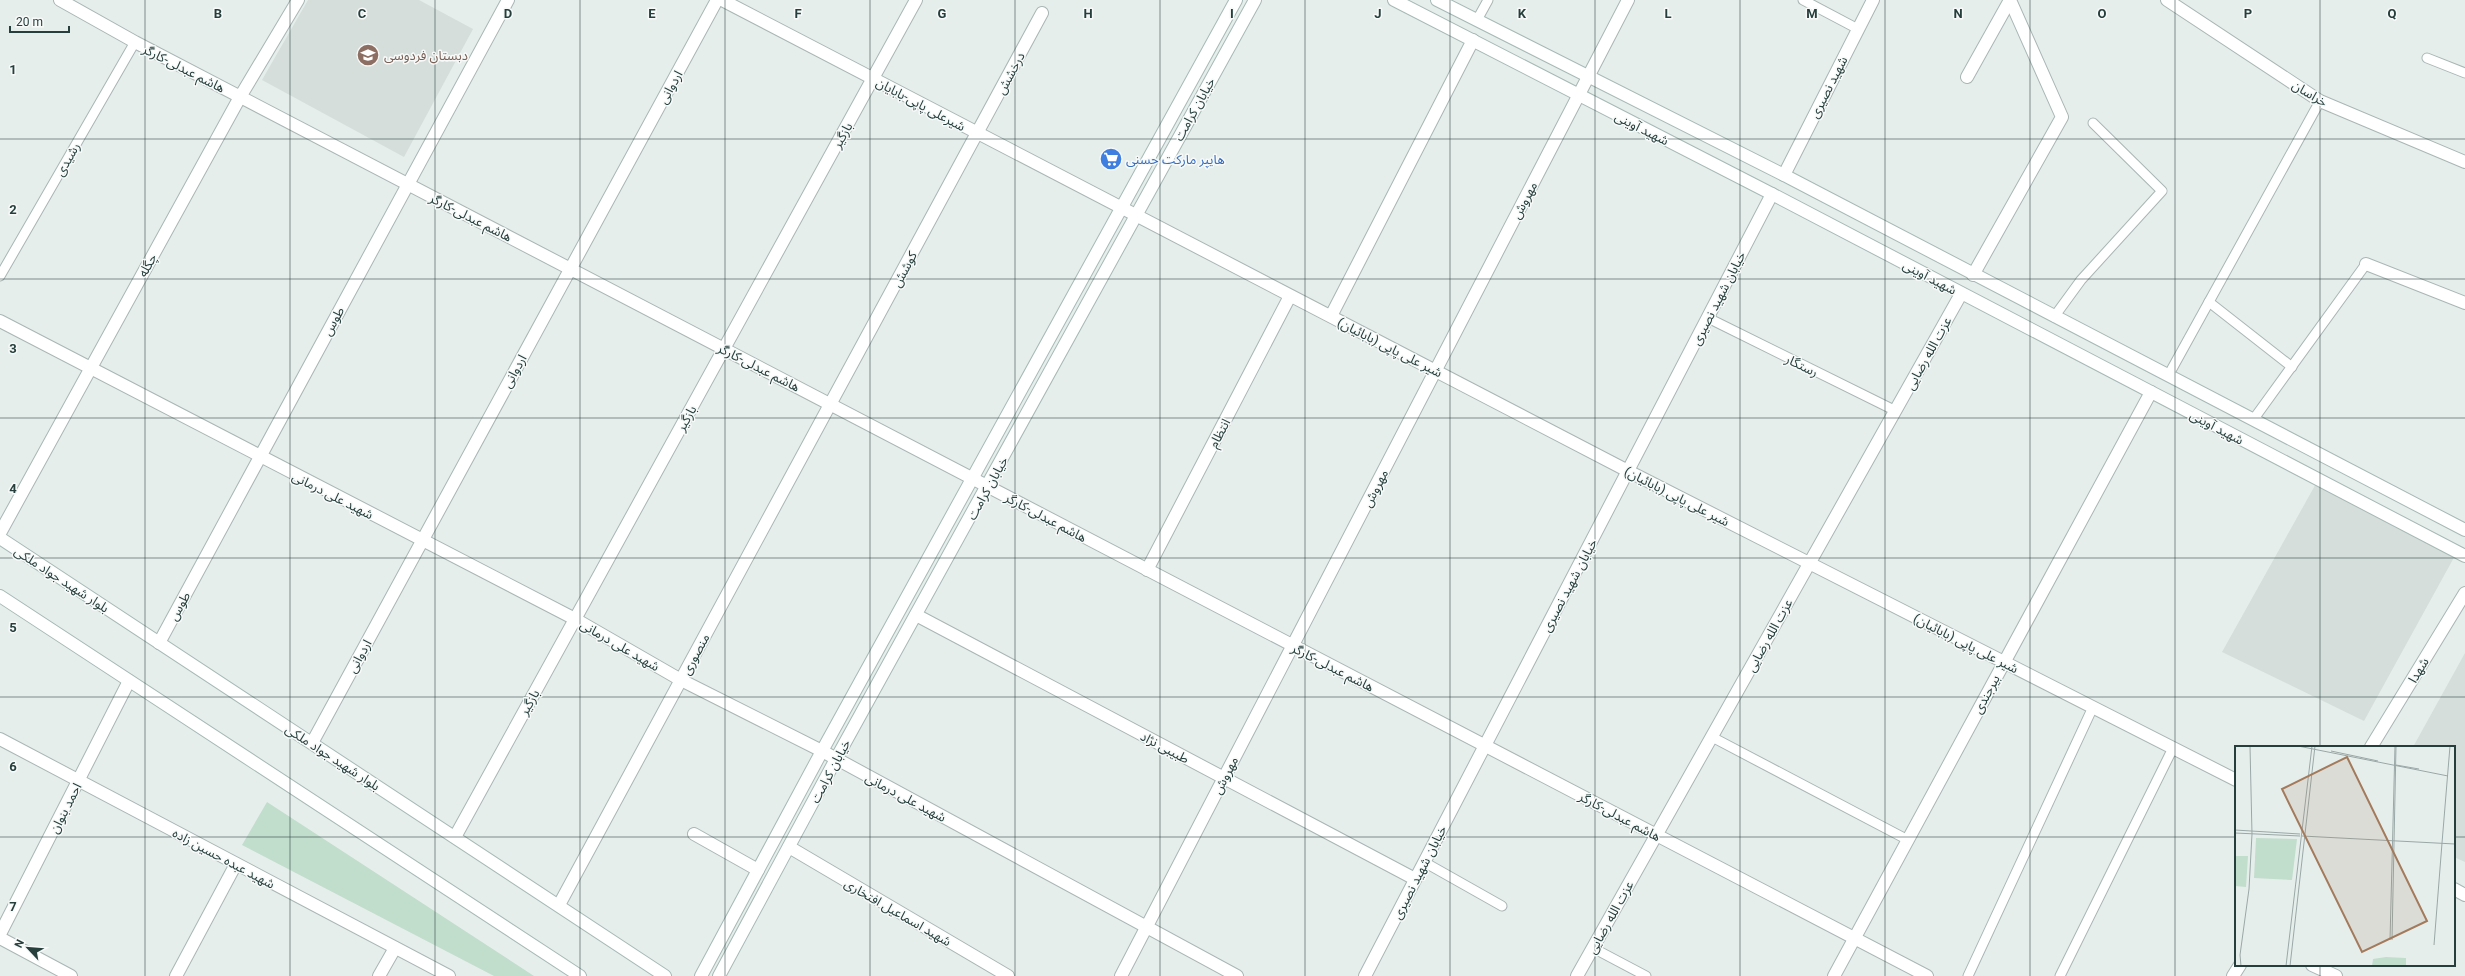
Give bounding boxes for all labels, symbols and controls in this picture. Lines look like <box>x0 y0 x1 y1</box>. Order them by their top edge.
text: B <box>214 6 222 21</box>
text: C <box>358 6 367 21</box>
text: D <box>504 6 512 21</box>
text: E <box>648 6 656 21</box>
text: F <box>794 6 802 21</box>
text: G <box>938 6 947 21</box>
text: H <box>1083 6 1093 21</box>
text: I <box>1230 6 1234 21</box>
text: J <box>1374 6 1382 21</box>
text: K <box>1518 6 1527 21</box>
text: L <box>1664 6 1672 21</box>
text: M <box>1806 6 1818 21</box>
text: N <box>1953 6 1963 21</box>
text: O <box>2098 6 2107 21</box>
text: P <box>2244 6 2252 21</box>
text: Q <box>2388 6 2397 21</box>
scale bar <box>10 8 69 34</box>
text: 20 m <box>16 15 43 29</box>
street label: هاشم عبدلی-کارگر <box>138 41 227 98</box>
school or university icon: دبستان فردوسی <box>355 42 381 68</box>
place label: دبستان فردوسی <box>384 48 468 64</box>
street label: درخشش <box>993 50 1029 97</box>
street label: شهید نصیری <box>1806 54 1851 121</box>
text: 1 <box>9 62 17 77</box>
street label: اردوانی <box>655 68 687 107</box>
street label: شیرعلی پاپی-بابایان <box>873 75 968 136</box>
street label: خیابان کرامت <box>1171 75 1219 144</box>
street label: خراسان <box>2289 77 2330 111</box>
street label: شهید آوینی <box>1612 108 1671 149</box>
street label: بازگیر <box>829 120 856 152</box>
street label: رشیدی <box>52 140 84 179</box>
supermarket icon: هایپر مارکت حسنی <box>1098 146 1124 172</box>
place label: هایپر مارکت حسنی <box>1126 152 1225 169</box>
street label: مهروش <box>1508 179 1541 222</box>
street label: هاشم عبدلی-کارگر <box>425 190 514 247</box>
text: 2 <box>9 202 17 217</box>
street label: کوشش <box>889 248 921 290</box>
street label: خیابان شهید نصیری <box>1688 249 1750 348</box>
street label: چگله <box>135 251 162 281</box>
street label: شهید آوینی <box>1900 257 1959 299</box>
street label: طوس <box>319 304 348 339</box>
street label: عزت الله رضایی <box>1902 314 1956 393</box>
street label: شیر علی پاپی (بابائیان) <box>1334 315 1445 382</box>
street label: هاشم عبدلی-کارگر <box>713 340 802 397</box>
text: 3 <box>9 341 17 356</box>
street label: رستگار <box>1782 351 1821 380</box>
street label: اردوانی <box>499 352 531 391</box>
street label: بازگیر <box>673 403 700 435</box>
street label: شهید آوینی <box>2187 407 2246 449</box>
street label: انتظام <box>1206 416 1235 451</box>
street label: خیابان کرامت <box>964 454 1012 523</box>
street label: شیر علی پاپی (بابائیان) <box>1621 464 1732 531</box>
street label: مهروش <box>1360 467 1392 510</box>
street label: شهید علی درمانی <box>289 469 376 523</box>
text: 4 <box>9 481 17 496</box>
street label: هاشم عبدلی-کارگر <box>1000 489 1089 548</box>
street label: خیابان شهید نصیری <box>1539 536 1601 635</box>
street label: بلوار شهید جواد ملکی <box>11 543 112 616</box>
street label: طوس <box>165 589 194 624</box>
street label: عزت الله رضایی <box>1743 596 1797 675</box>
street label: شیر علی پاپی (بابائیان) <box>1910 611 2021 678</box>
street label: شهید علی درمانی <box>577 617 662 675</box>
text: 5 <box>9 620 17 635</box>
street label: منصوری <box>678 631 713 678</box>
street label: اردوانی <box>344 637 376 676</box>
street label: هاشم عبدلی-کارگر <box>1287 640 1376 697</box>
street label: شهدا <box>2405 655 2433 686</box>
street label: بیرجندی <box>1970 672 2004 717</box>
street label: بازگیر <box>516 687 543 719</box>
street label: بلوار شهید جواد ملکی <box>282 721 383 794</box>
street label: طبیبی نژاد <box>1137 728 1192 767</box>
street label: خیابان کرامت <box>807 737 855 806</box>
inset map <box>2235 746 2455 966</box>
street label: مهروش <box>1210 754 1242 797</box>
text: 6 <box>9 759 17 774</box>
street label: شهید علی درمانی <box>862 770 949 826</box>
street label: احمد بنوان <box>46 781 85 836</box>
street label: هاشم عبدلی-کارگر <box>1574 788 1663 847</box>
street label: خیابان شهید نصیری <box>1389 823 1451 922</box>
street label: شهید عبده حسین زاده <box>170 825 277 893</box>
street label: شهید اسماعیل افتخاری <box>841 876 954 950</box>
street label: عزت الله رضایی <box>1584 878 1638 957</box>
text: 7 <box>9 899 17 914</box>
north arrow <box>8 928 48 968</box>
text: N <box>12 937 27 950</box>

